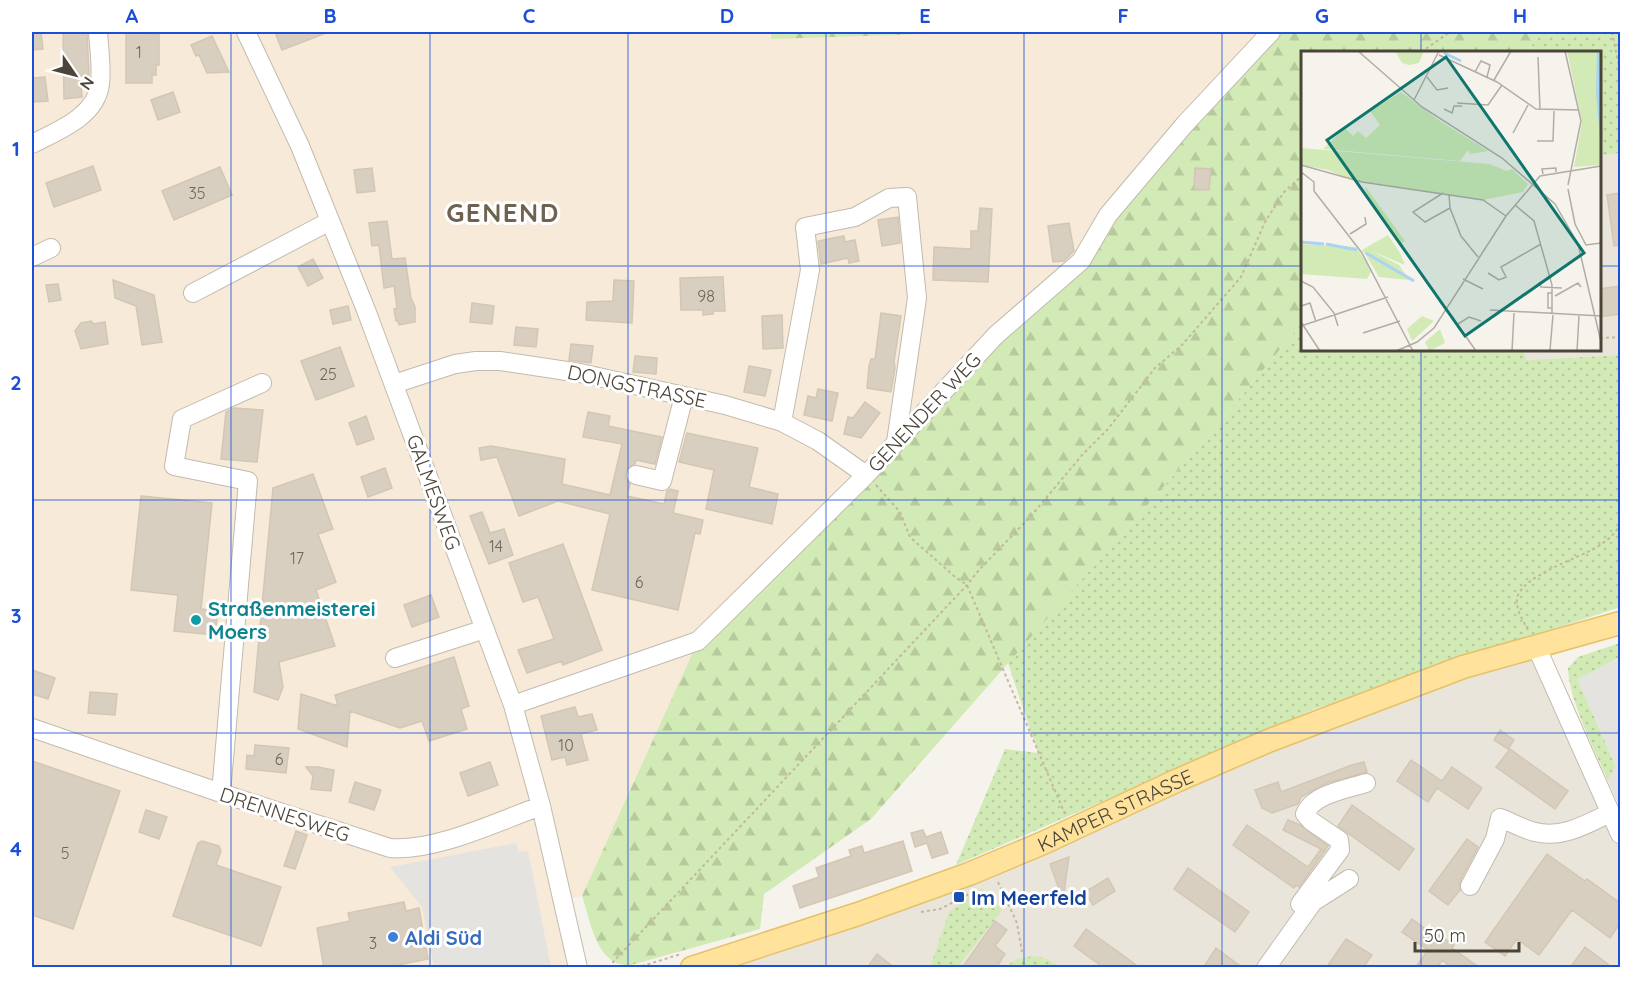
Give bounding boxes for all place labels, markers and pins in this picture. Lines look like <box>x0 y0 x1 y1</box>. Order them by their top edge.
place label: Straßenmeisterei Moers <box>208 596 375 644</box>
marker: Straßenmeisterei Moers <box>189 613 203 627</box>
place label: Im Meerfeld <box>971 885 1087 910</box>
marker: Im Meerfeld <box>952 890 966 904</box>
place label: Aldi Süd <box>405 925 482 950</box>
marker: Aldi Süd <box>386 930 400 944</box>

